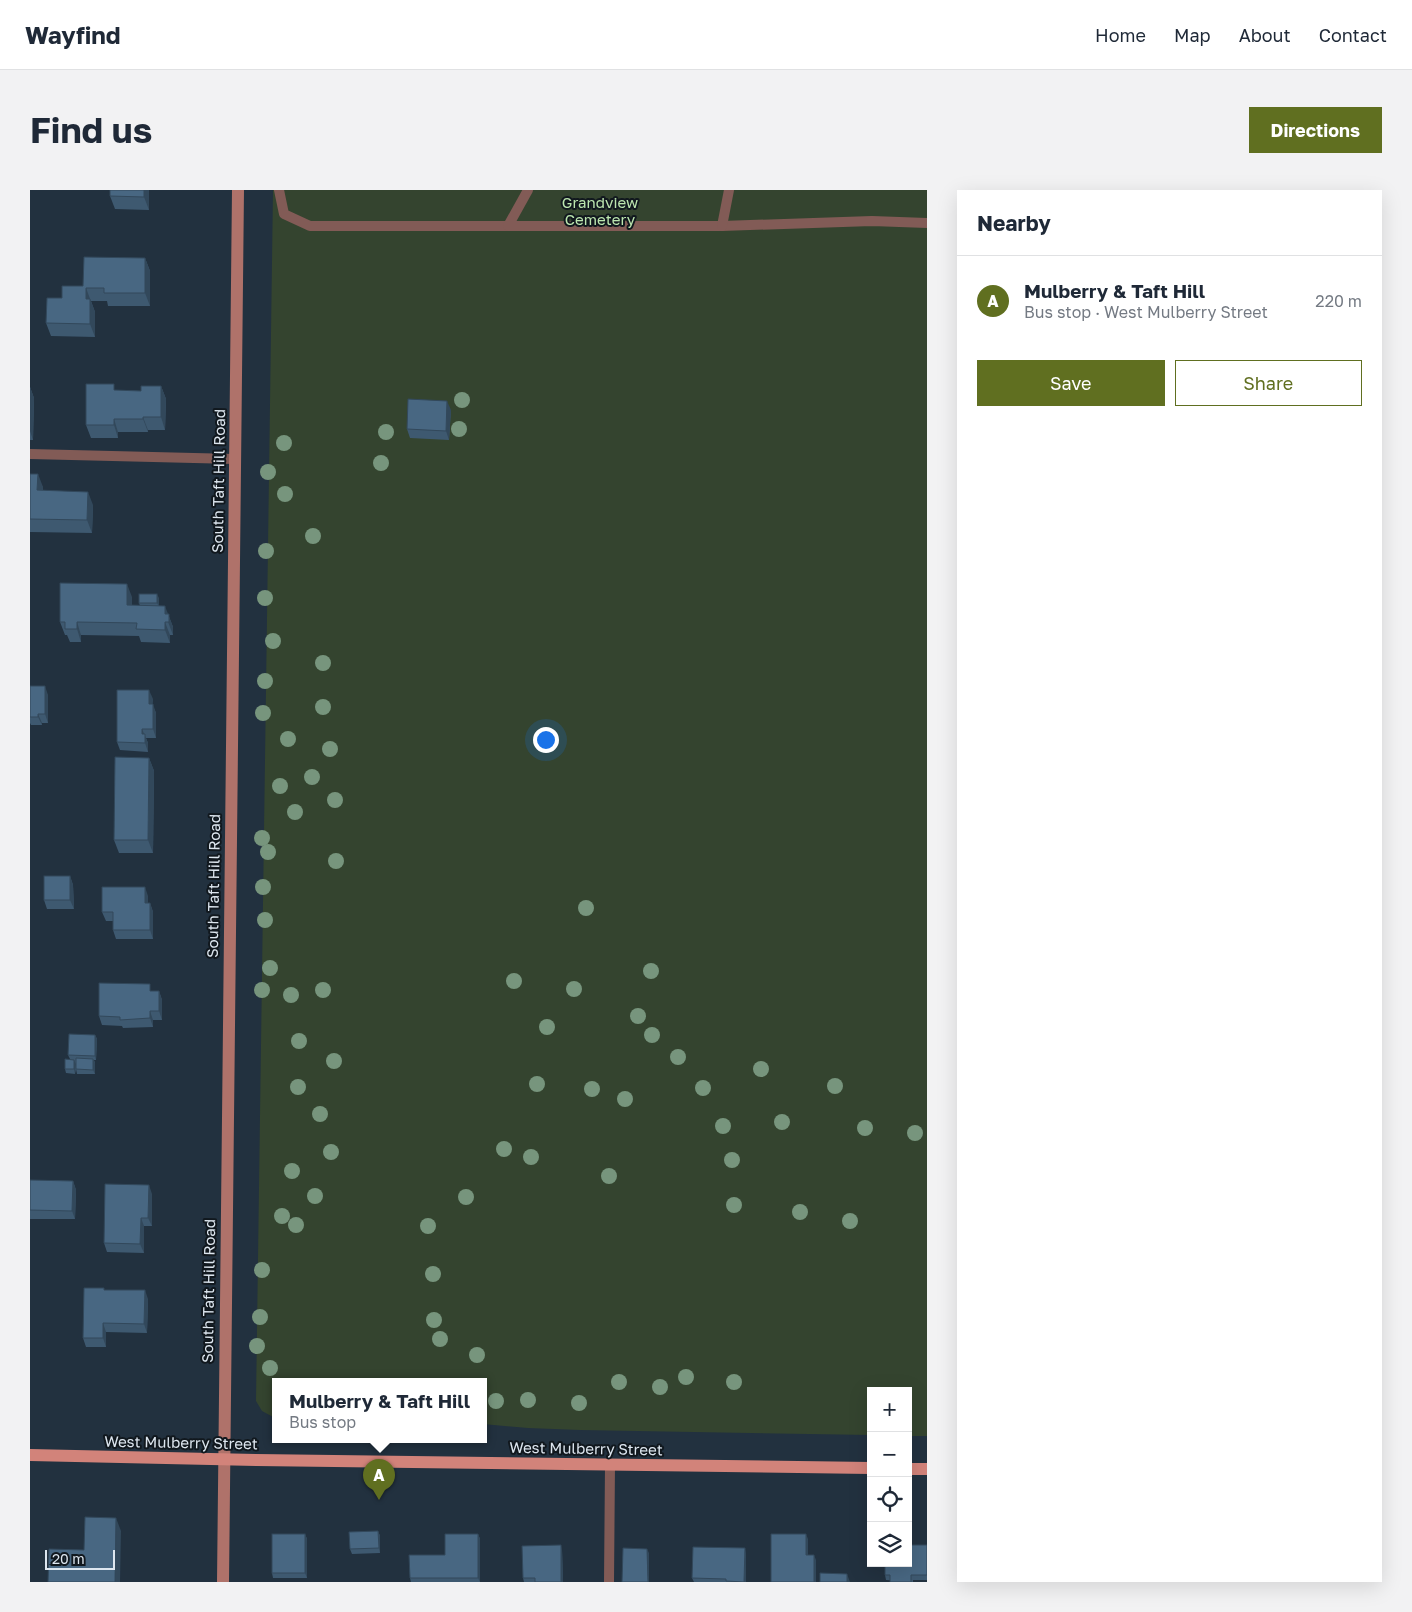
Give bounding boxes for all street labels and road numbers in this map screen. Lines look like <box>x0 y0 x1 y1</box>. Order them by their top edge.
street label: South Taft Hill Road <box>208 409 228 553</box>
street label: South Taft Hill Road <box>203 814 223 958</box>
street label: South Taft Hill Road <box>198 1219 218 1363</box>
street label: West Mulberry Street <box>104 1432 258 1452</box>
street label: West Mulberry Street <box>509 1438 663 1458</box>

